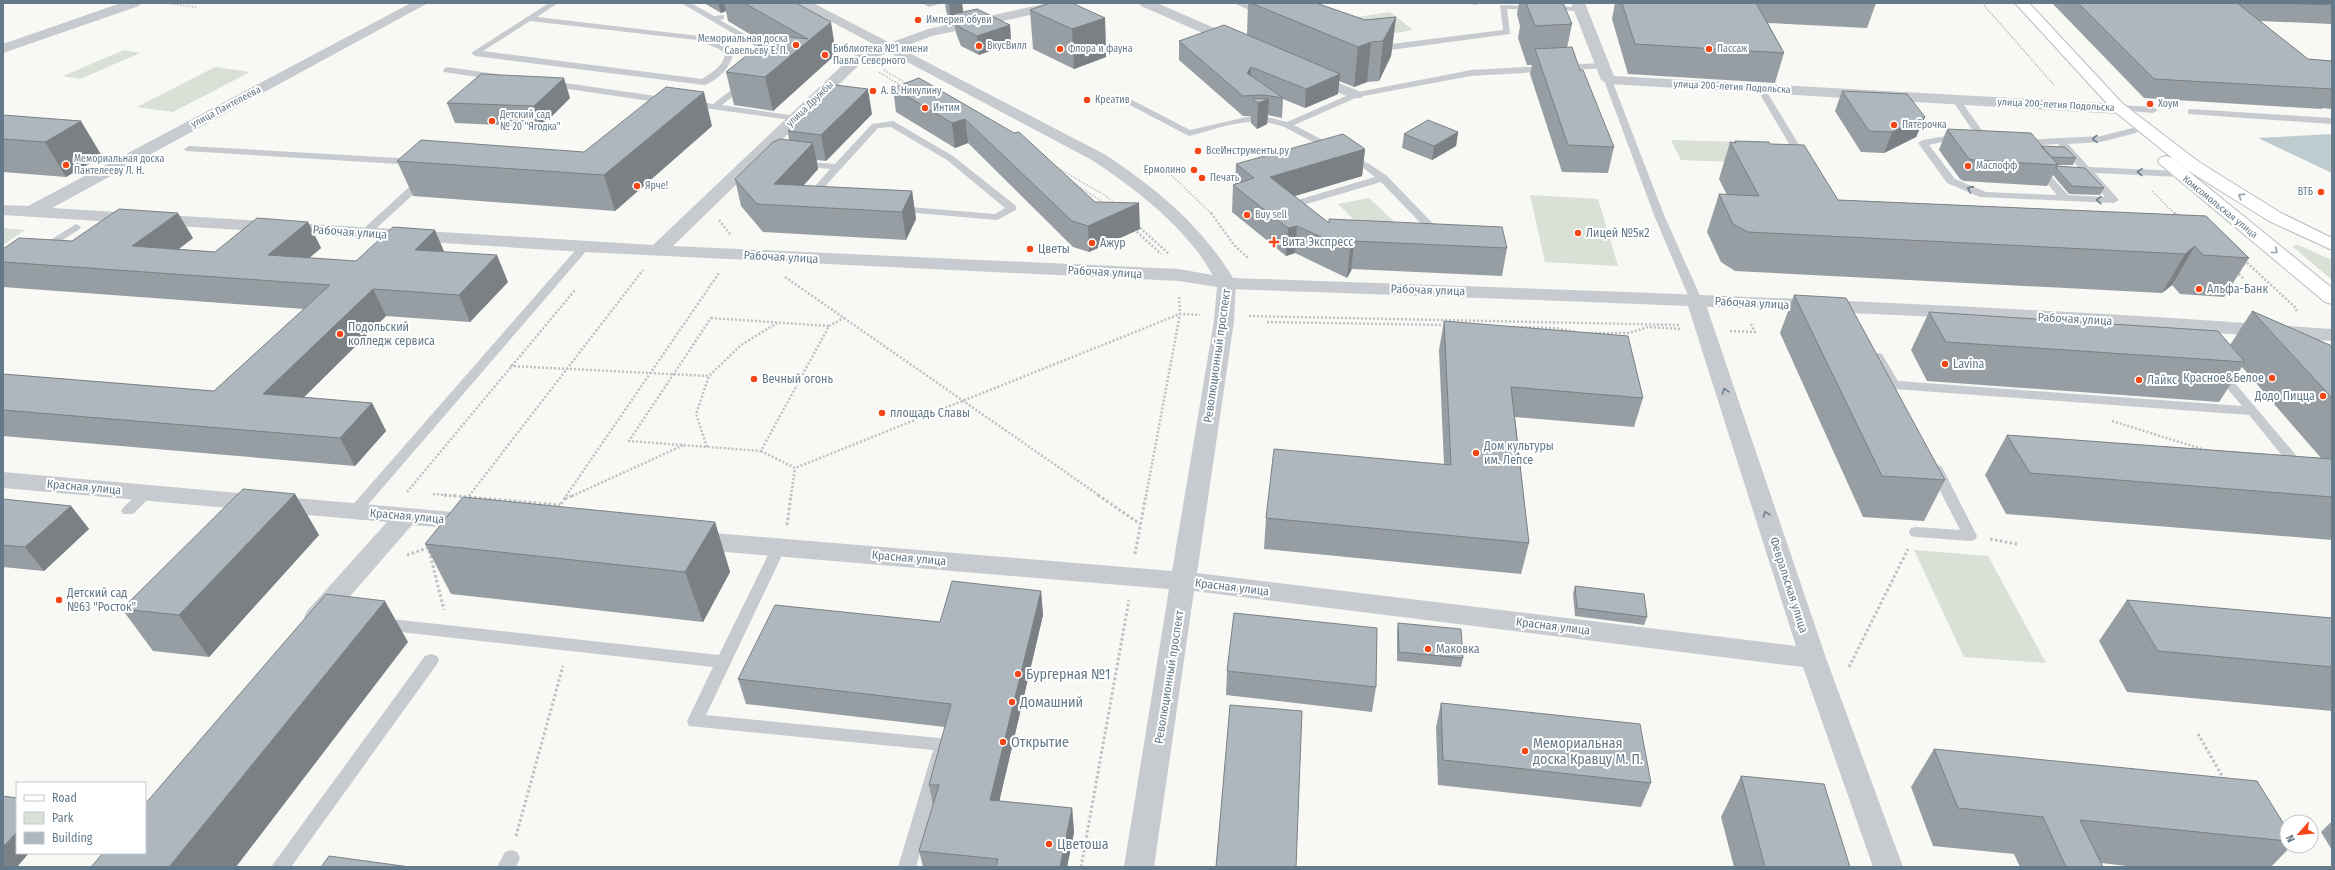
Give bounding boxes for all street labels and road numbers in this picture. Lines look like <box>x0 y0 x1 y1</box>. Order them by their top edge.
street label: улица 200-летия Подольска <box>1673 78 1791 96</box>
street label: улица Дружбы <box>784 79 836 129</box>
street label: улица Пантелеева <box>189 84 263 130</box>
street label: улица 200-летия Подольска <box>1997 96 2115 114</box>
street label: Комсомольская улица <box>2180 173 2260 241</box>
street label: Рабочая улица <box>312 222 388 242</box>
street label: Рабочая улица <box>743 248 819 266</box>
street label: Рабочая улица <box>1067 263 1143 281</box>
street label: Рабочая улица <box>1390 282 1466 298</box>
street label: Революционный проспект <box>1201 288 1233 424</box>
street label: Рабочая улица <box>1714 294 1790 312</box>
street label: Рабочая улица <box>2037 310 2113 328</box>
street label: Красная улица <box>46 477 122 497</box>
street label: Красная улица <box>369 506 445 526</box>
street label: Февральская улица <box>1767 535 1811 635</box>
street label: Красная улица <box>871 548 947 568</box>
street label: Красная улица <box>1194 575 1270 599</box>
street label: Революционный проспект <box>1152 609 1186 745</box>
street label: Красная улица <box>1515 614 1591 638</box>

